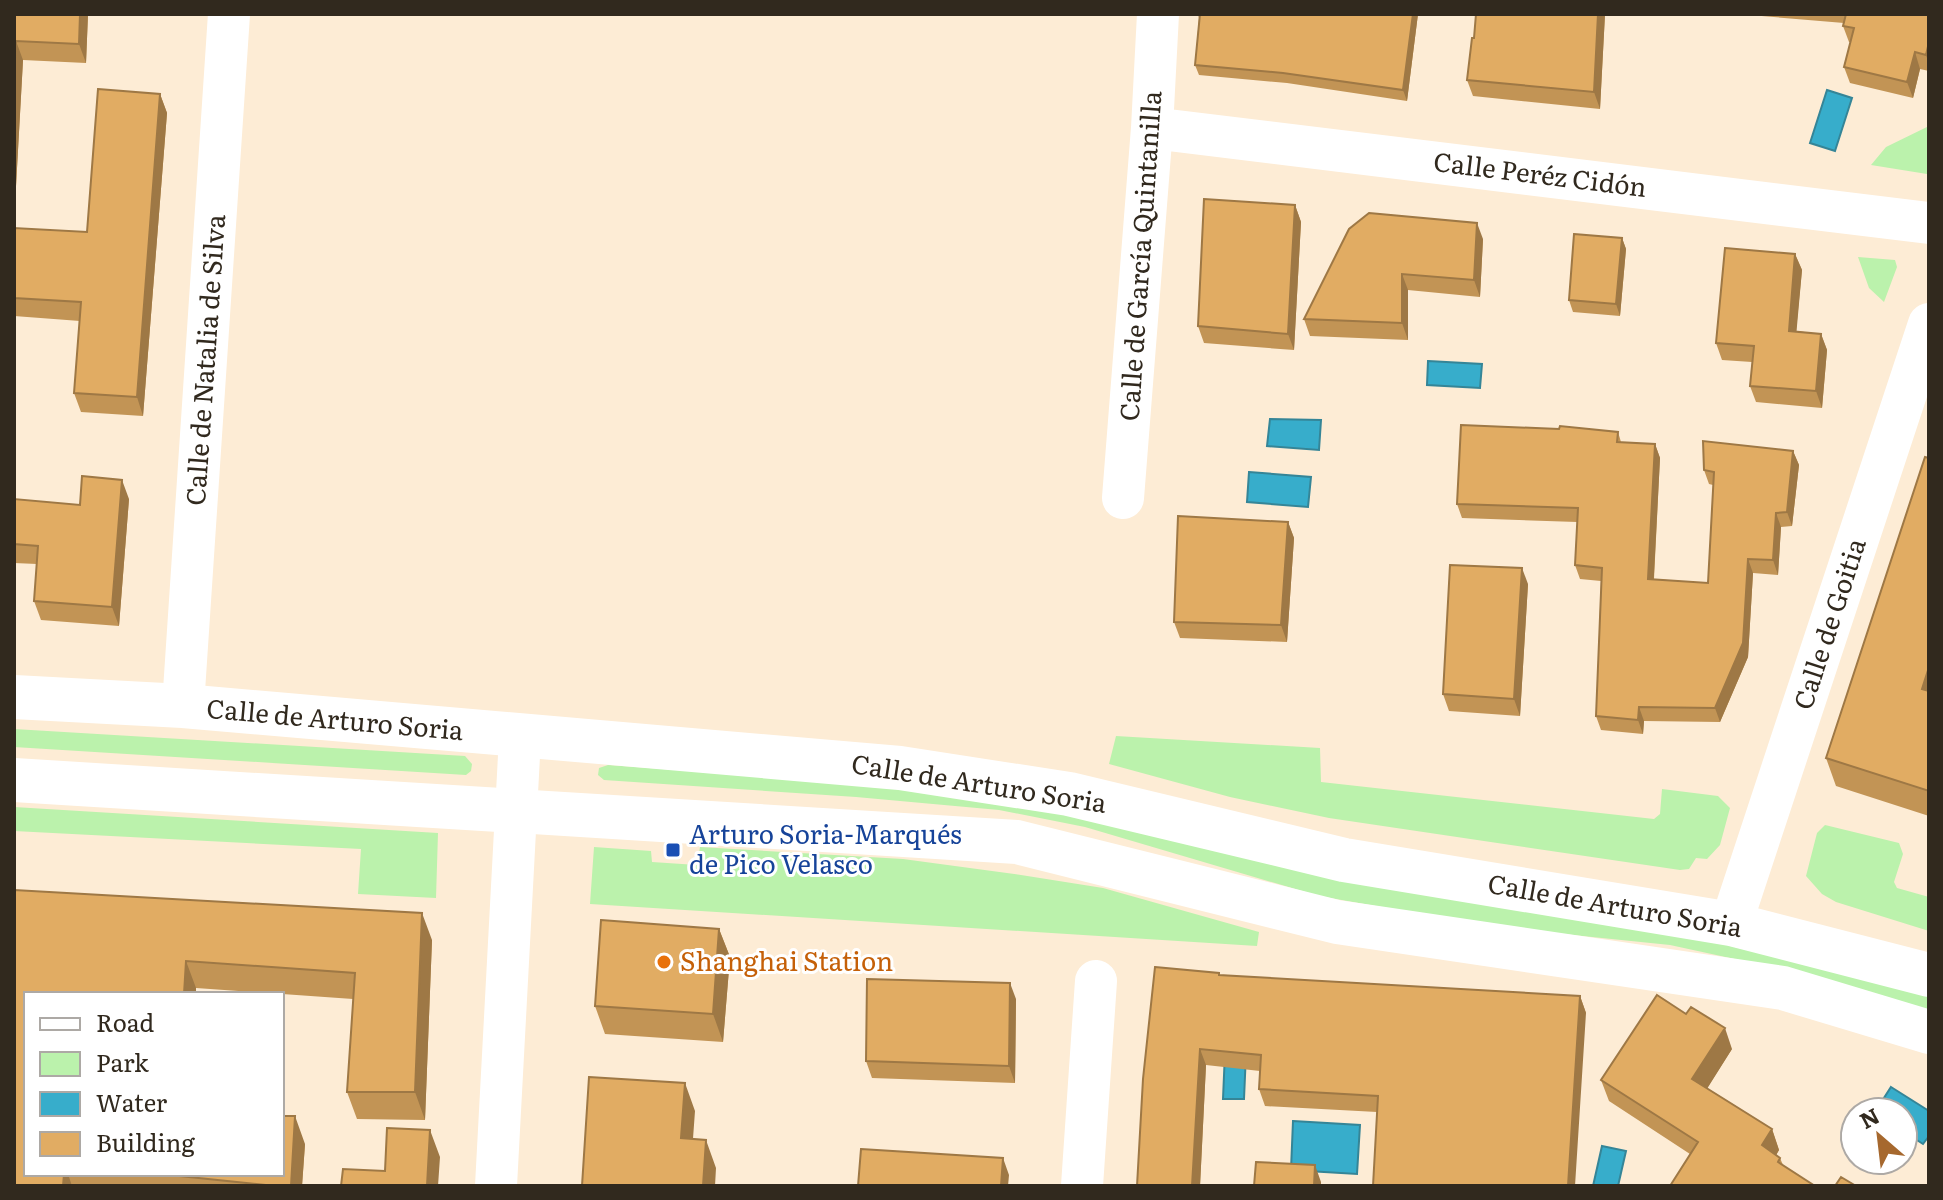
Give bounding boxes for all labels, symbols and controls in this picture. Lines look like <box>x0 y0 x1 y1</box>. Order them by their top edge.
street label: Calle de García Quintanilla <box>1108 89 1170 422</box>
street label: Calle Peréz Cidón <box>1431 140 1649 205</box>
street label: Calle de Natalia de Silva <box>174 213 233 507</box>
street label: Calle de Goitia <box>1782 533 1874 714</box>
street label: Calle de Arturo Soria <box>205 687 465 748</box>
street label: Calle de Arturo Soria <box>849 742 1110 821</box>
place label: Arturo Soria-Marqués de Pico Velasco <box>689 813 962 882</box>
marker: Arturo Soria-Marqués de Pico Velasco <box>664 841 682 859</box>
street label: Calle de Arturo Soria <box>1485 862 1746 945</box>
place label: Shanghai Station <box>680 940 893 979</box>
marker: Shanghai Station <box>655 953 673 971</box>
legend <box>24 992 284 1176</box>
text: Road <box>96 1004 155 1039</box>
text: Park <box>96 1044 149 1079</box>
text: Water <box>96 1084 168 1119</box>
north arrow <box>1839 1096 1919 1176</box>
text: N <box>1853 1098 1885 1136</box>
text: Building <box>96 1124 195 1159</box>

